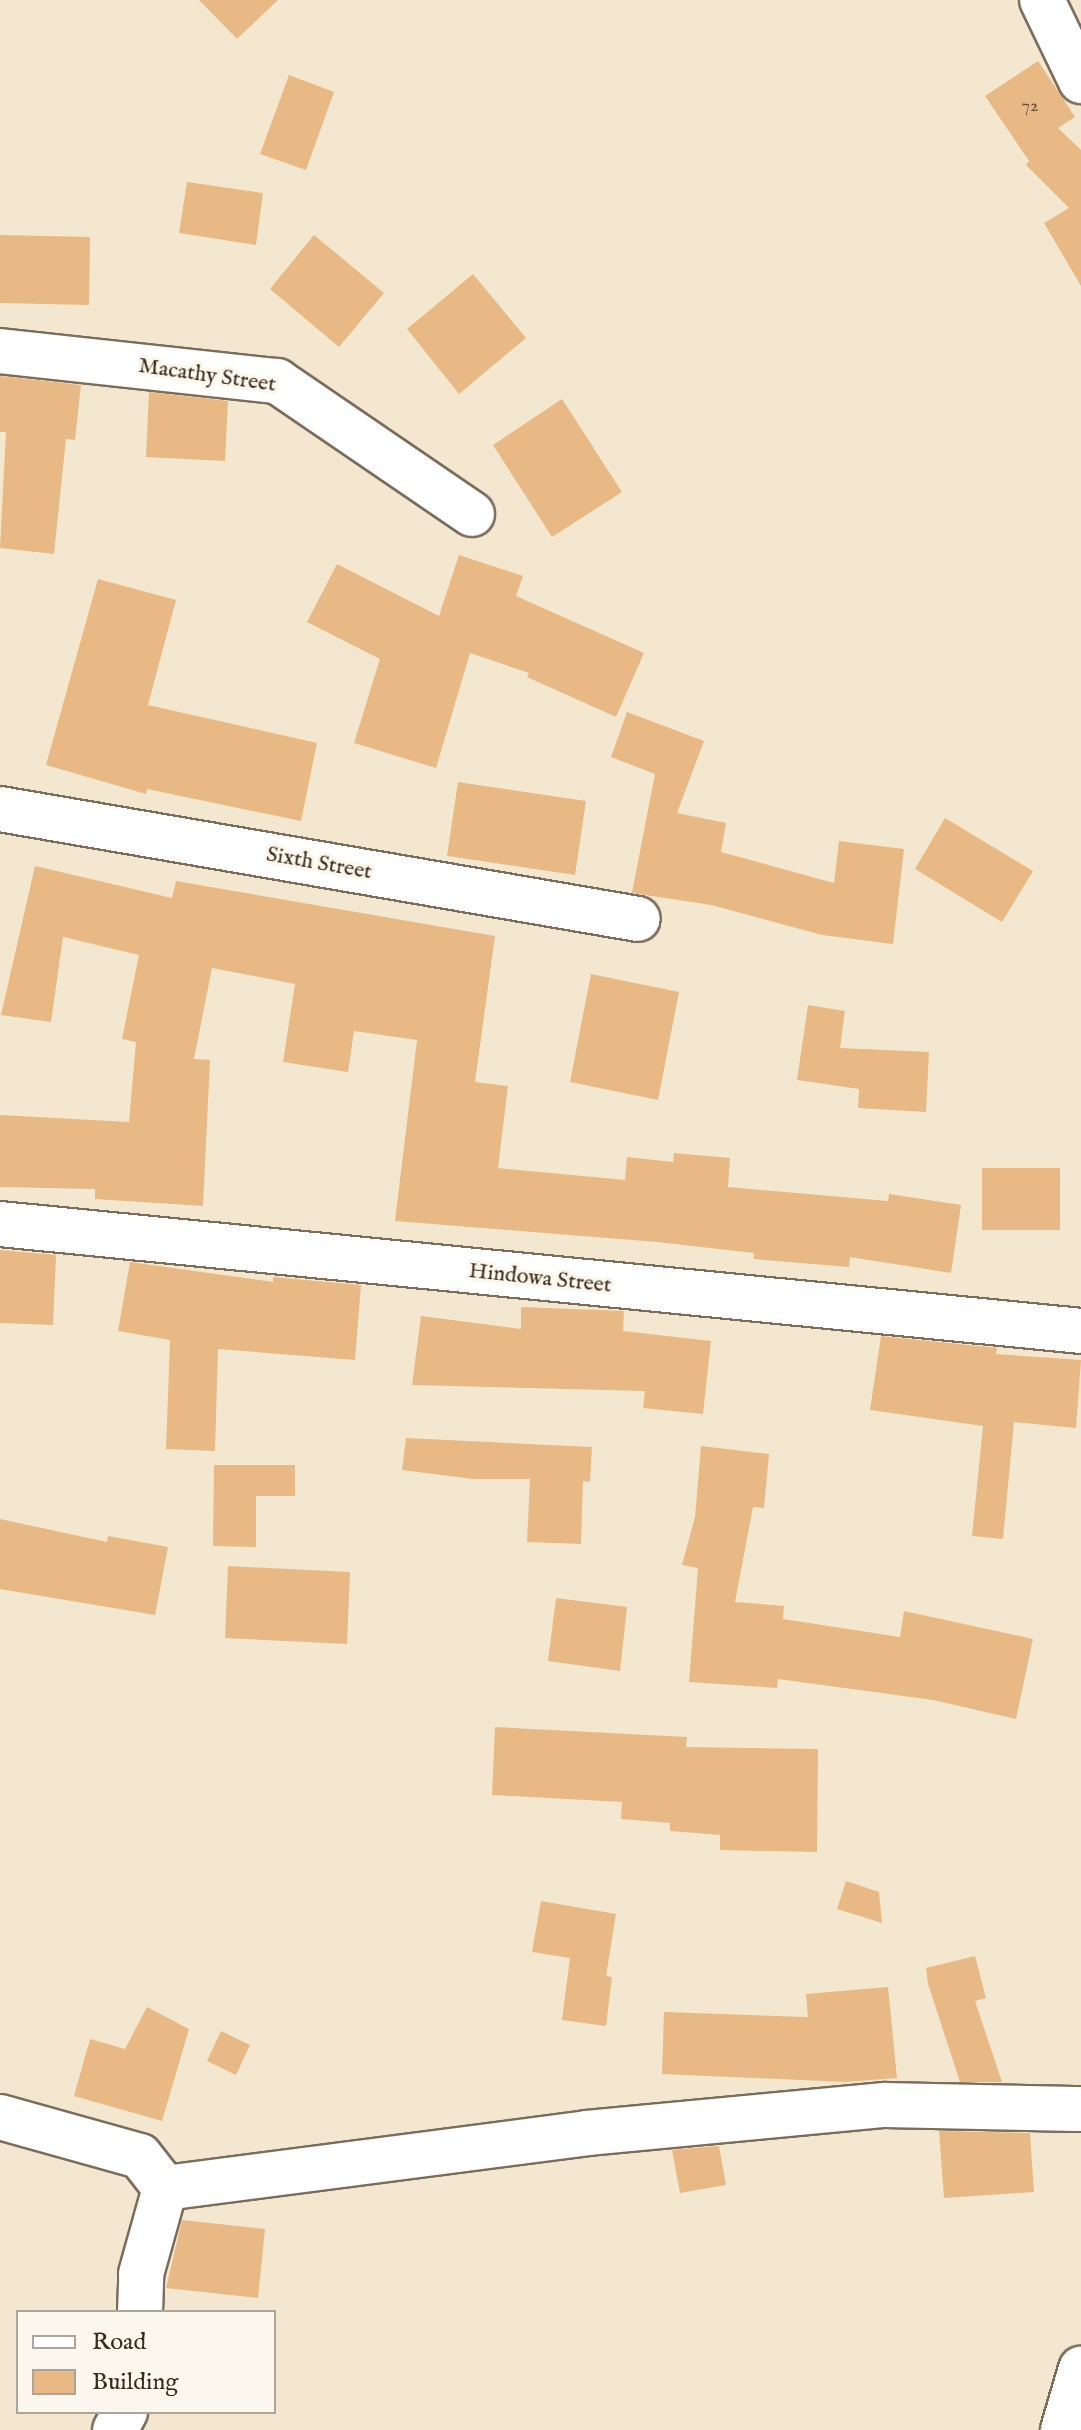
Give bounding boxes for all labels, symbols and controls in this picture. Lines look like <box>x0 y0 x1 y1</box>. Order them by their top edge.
house number: 72 <box>1022 96 1038 118</box>
street label: Macathy Street <box>137 353 277 399</box>
street label: Sixth Street <box>264 842 374 886</box>
street label: Hindowa Street <box>467 1258 613 1300</box>
legend <box>16 2310 276 2414</box>
text: Road <box>92 2327 146 2358</box>
text: Building <box>92 2367 178 2398</box>

